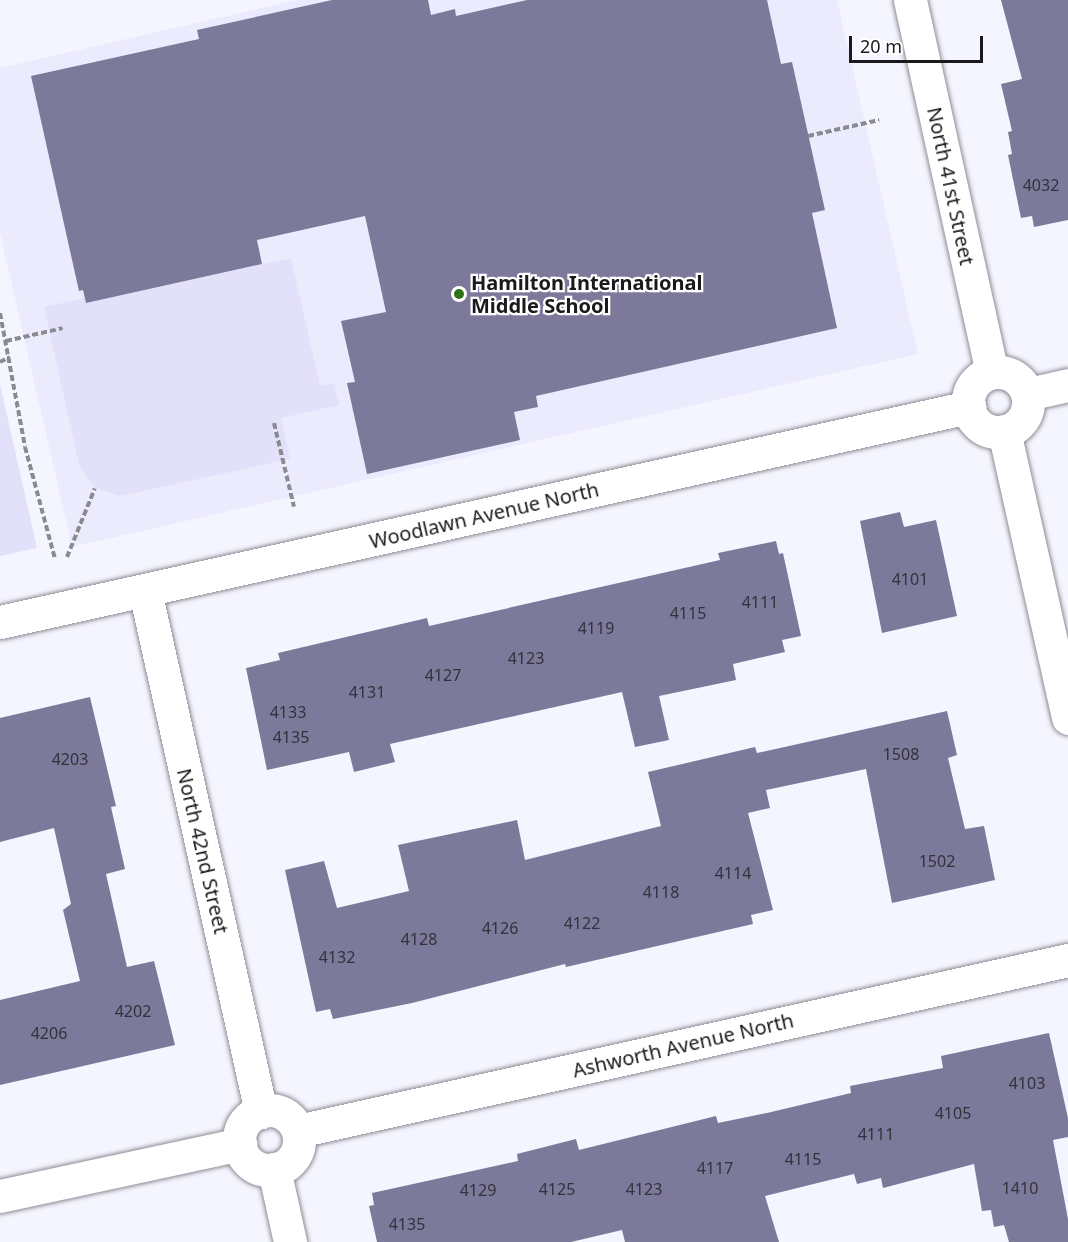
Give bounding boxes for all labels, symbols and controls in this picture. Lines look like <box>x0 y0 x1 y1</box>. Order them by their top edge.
scale bar <box>852 24 986 62</box>
text: 20 m <box>860 34 902 58</box>
street label: North 41st Street <box>923 105 979 267</box>
house number: 4032 <box>1023 175 1059 195</box>
place label: Hamilton International Middle School <box>471 270 703 317</box>
marker: Hamilton International Middle School <box>452 287 466 301</box>
street label: Woodlawn Avenue North <box>367 477 601 553</box>
house number: 4101 <box>892 569 928 589</box>
house number: 4111 <box>742 592 778 612</box>
house number: 4115 <box>670 603 706 623</box>
house number: 4119 <box>578 618 614 638</box>
house number: 4123 <box>508 648 544 668</box>
house number: 4127 <box>425 665 461 685</box>
house number: 4131 <box>349 682 385 702</box>
house number: 4133 <box>270 702 306 722</box>
house number: 4135 <box>273 727 309 747</box>
house number: 1508 <box>883 744 919 764</box>
house number: 4203 <box>52 749 88 769</box>
street label: North 42nd Street <box>172 766 234 936</box>
house number: 1502 <box>919 851 955 871</box>
house number: 4114 <box>715 863 751 883</box>
house number: 4118 <box>643 882 679 902</box>
house number: 4122 <box>564 913 600 933</box>
house number: 4126 <box>482 918 518 938</box>
house number: 4128 <box>401 929 437 949</box>
house number: 4132 <box>319 947 355 967</box>
house number: 4202 <box>115 1001 151 1021</box>
street label: Ashworth Avenue North <box>570 1008 796 1082</box>
house number: 4206 <box>31 1023 67 1043</box>
house number: 4103 <box>1009 1073 1045 1093</box>
house number: 4105 <box>935 1103 971 1123</box>
house number: 4111 <box>858 1124 894 1144</box>
house number: 4115 <box>785 1149 821 1169</box>
house number: 4117 <box>697 1158 733 1178</box>
house number: 1410 <box>1002 1178 1038 1198</box>
house number: 4125 <box>539 1179 575 1199</box>
house number: 4123 <box>626 1179 662 1199</box>
house number: 4129 <box>460 1180 496 1200</box>
house number: 4135 <box>389 1214 425 1234</box>

